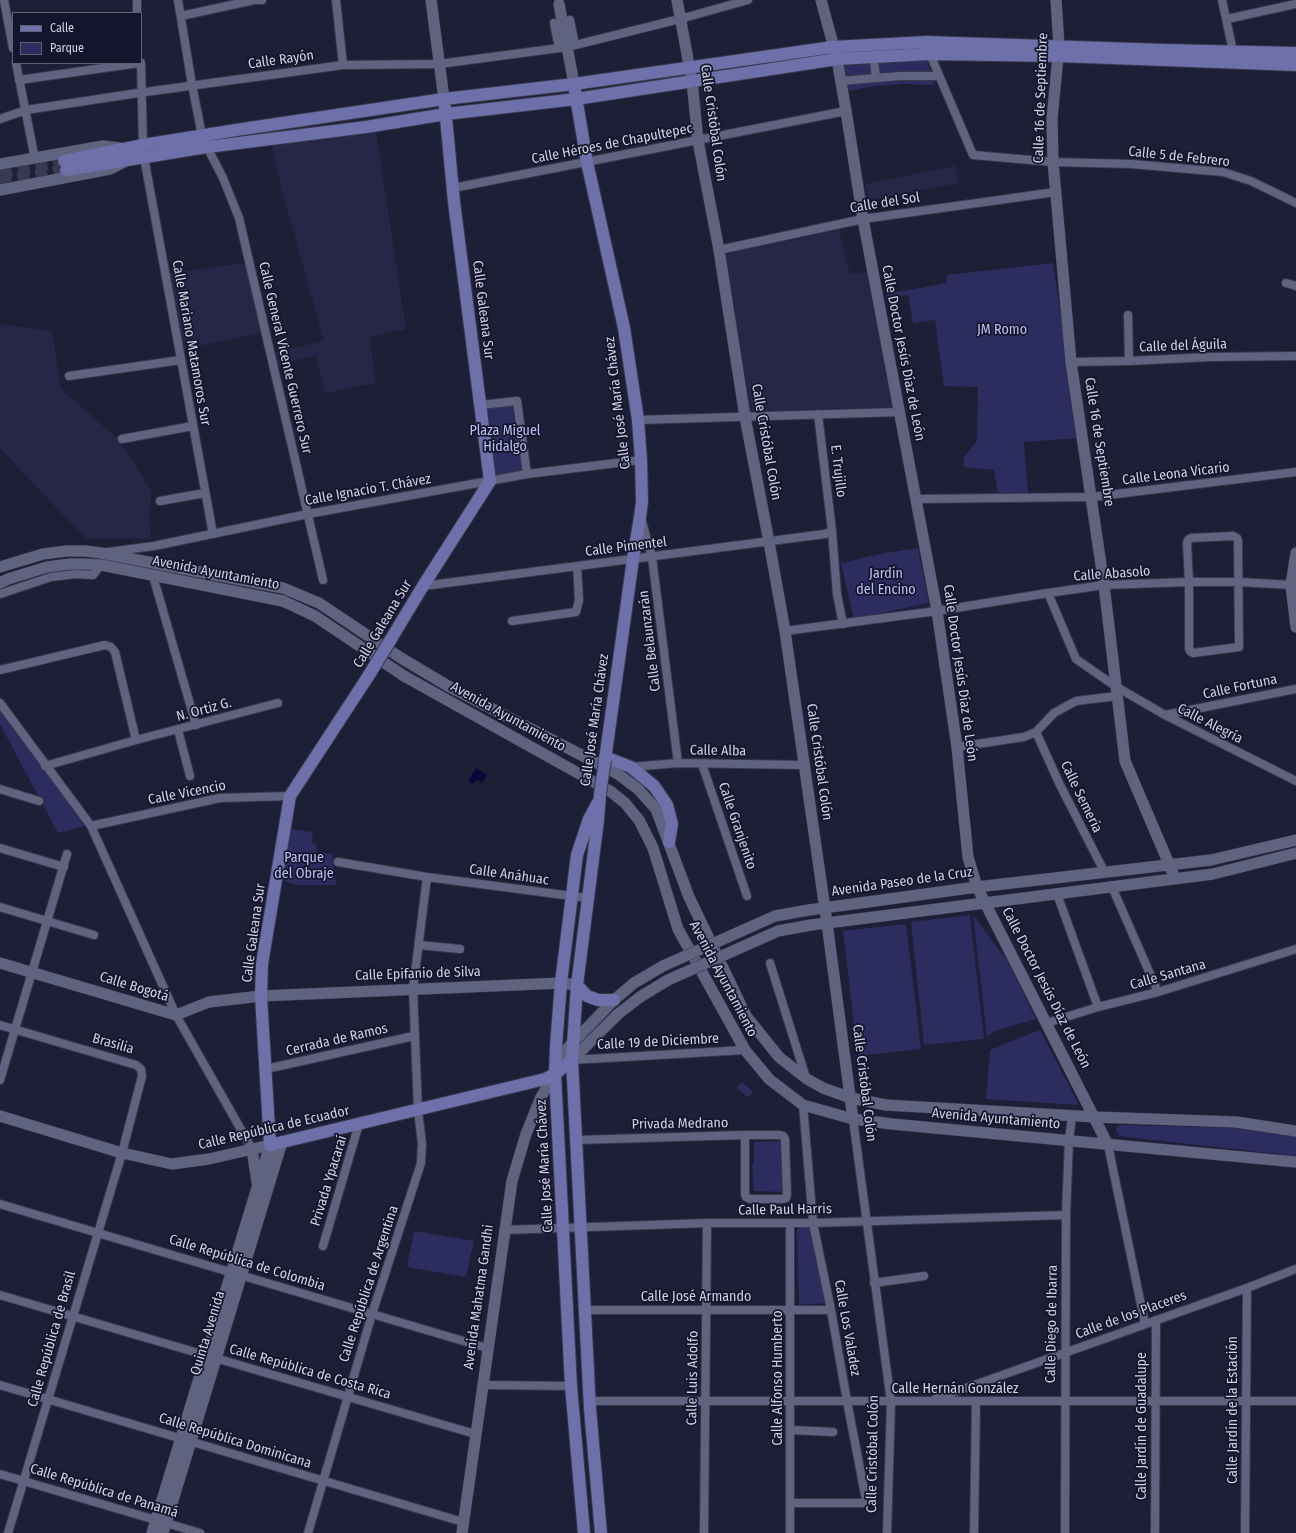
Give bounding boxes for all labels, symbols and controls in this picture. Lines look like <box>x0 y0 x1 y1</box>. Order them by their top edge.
legend <box>12 12 142 64</box>
text: Calle <box>50 21 74 35</box>
street label: Calle 16 de Septiembre <box>1030 32 1052 164</box>
text: Parque <box>50 41 84 55</box>
street label: Calle Rayón <box>247 47 315 73</box>
street label: Calle Cristóbal Colón <box>696 63 730 183</box>
street label: Calle Héroes de Chapultepec <box>530 120 694 168</box>
street label: Calle 5 de Febrero <box>1127 143 1231 171</box>
street label: Calle del Sol <box>849 189 921 217</box>
street label: Calle Mariano Matamoros Sur <box>168 259 214 427</box>
street label: Calle Galeana Sur <box>469 259 497 361</box>
street label: Calle General Vicente Guerrero Sur <box>255 260 315 456</box>
street label: Calle Doctor Jesús Díaz de León <box>878 264 928 442</box>
park label: JM Romo <box>977 322 1027 338</box>
street label: Calle José María Chávez <box>602 336 634 470</box>
street label: Calle del Águila <box>1139 336 1227 356</box>
street label: Calle 16 de Septiembre <box>1080 376 1118 508</box>
street label: Calle Cristóbal Colón <box>747 383 785 501</box>
park label: Plaza Miguel Hidalgo <box>469 423 541 456</box>
street label: E. Trujillo <box>826 444 850 498</box>
street label: Calle Leona Vicario <box>1121 459 1231 489</box>
street label: Calle Ignacio T. Chávez <box>304 471 432 509</box>
street label: Calle Pimentel <box>584 534 668 560</box>
street label: Avenida Ayuntamiento <box>151 552 281 594</box>
street label: Calle Abasolo <box>1073 563 1151 585</box>
park label: Jardín del Encino <box>856 566 916 598</box>
street label: Calle Galeana Sur <box>350 577 416 671</box>
street label: Calle Doctor Jesús Díaz de León <box>939 583 981 763</box>
street label: Calle Belaunzarán <box>635 589 665 693</box>
street label: Calle José María Chávez <box>577 653 613 787</box>
street label: Calle Fortuna <box>1201 671 1279 703</box>
street label: Avenida Ayuntamiento <box>448 678 568 756</box>
street label: N. Ortiz G. <box>175 695 233 725</box>
street label: Calle Alegría <box>1175 700 1245 748</box>
street label: Calle Cristóbal Colón <box>802 702 836 822</box>
street label: Calle Alba <box>690 742 746 760</box>
street label: Calle Semería <box>1056 758 1106 836</box>
street label: Calle Vicencio <box>147 777 227 809</box>
street label: Calle Granjenito <box>714 780 760 872</box>
park label: Parque del Obraje <box>274 850 334 882</box>
street label: Calle Anáhuac <box>468 861 550 889</box>
street label: Avenida Paseo de la Cruz <box>831 864 973 900</box>
street label: Calle Galeana Sur <box>239 882 269 984</box>
street label: Calle Doctor Jesús Díaz de León <box>998 905 1094 1071</box>
street label: Avenida Ayuntamiento <box>685 918 761 1040</box>
street label: Calle Santana <box>1128 956 1208 994</box>
street label: Calle Epifanio de Silva <box>355 963 481 985</box>
street label: Calle Bogotá <box>97 969 171 1005</box>
street label: Cerrada de Ramos <box>285 1020 389 1060</box>
street label: Calle Cristóbal Colón <box>848 1023 880 1143</box>
street label: Brasilia <box>90 1030 136 1058</box>
street label: Calle 19 de Diciembre <box>597 1030 719 1054</box>
street label: Calle José María Chávez <box>533 1099 557 1233</box>
street label: Calle República de Ecuador <box>197 1102 351 1154</box>
street label: Avenida Ayuntamiento <box>931 1105 1061 1133</box>
street label: Privada Medrano <box>632 1115 728 1133</box>
street label: Privada Ypacaraí <box>307 1134 351 1228</box>
street label: Calle Paul Harris <box>738 1201 832 1219</box>
street label: Calle República de Argentina <box>336 1204 402 1364</box>
street label: Avenida Mahatma Gandhi <box>461 1223 497 1371</box>
street label: Calle República de Colombia <box>167 1231 327 1295</box>
street label: Calle Diego de Ibarra <box>1043 1265 1061 1383</box>
street label: Calle República de Brasil <box>25 1269 79 1409</box>
street label: Calle Los Valadez <box>830 1279 864 1377</box>
street label: Calle de los Placeres <box>1073 1287 1189 1343</box>
street label: Quinta Avenida <box>187 1289 229 1377</box>
street label: Calle José Armando <box>641 1289 751 1305</box>
street label: Calle Alfonso Humberto <box>770 1310 786 1446</box>
street label: Calle Luis Adolfo <box>684 1330 702 1426</box>
street label: Calle Jardín de la Estación <box>1225 1336 1241 1484</box>
street label: Calle República de Costa Rica <box>227 1341 393 1403</box>
street label: Calle Jardín de Guadalupe <box>1134 1352 1150 1500</box>
street label: Calle Hernán González <box>891 1381 1019 1397</box>
street label: Calle Cristóbal Colón <box>864 1395 882 1513</box>
street label: Calle República Dominicana <box>157 1410 313 1472</box>
street label: Calle República de Panamá <box>28 1460 180 1522</box>

